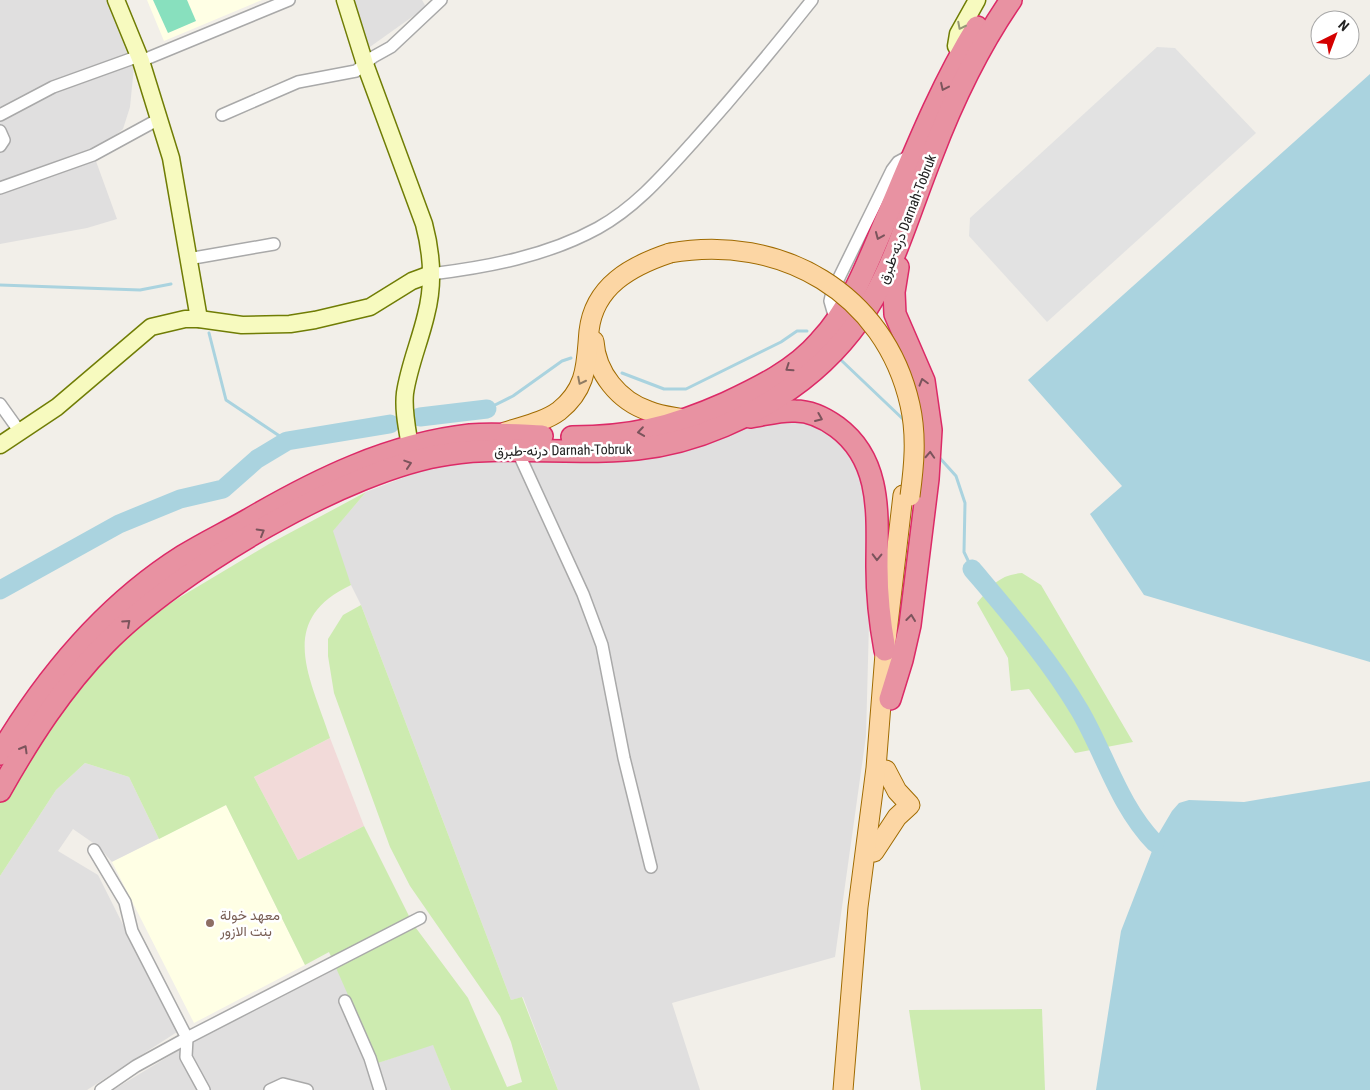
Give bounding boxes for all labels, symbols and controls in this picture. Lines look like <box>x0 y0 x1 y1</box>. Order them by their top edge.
north arrow <box>1310 10 1360 60</box>
text: N <box>1335 17 1352 34</box>
one-way arrow <box>957 21 967 30</box>
one-way arrow <box>940 82 950 91</box>
street label: درنه-طبرق Darnah-Tobruk <box>875 151 940 287</box>
one-way arrow <box>875 231 885 240</box>
one-way arrow <box>785 362 795 371</box>
one-way arrow <box>577 376 587 385</box>
one-way arrow <box>919 378 929 387</box>
one-way arrow <box>815 412 823 422</box>
one-way arrow <box>636 426 645 436</box>
street label: درنه-طبرق Darnah-Tobruk <box>494 441 633 460</box>
one-way arrow <box>924 450 935 458</box>
one-way arrow <box>403 459 411 469</box>
one-way arrow <box>255 528 264 538</box>
one-way arrow <box>872 553 883 561</box>
one-way arrow <box>905 614 916 622</box>
one-way arrow <box>121 620 130 629</box>
one-way arrow <box>18 745 28 754</box>
place label: معهد خولة بنت الازور <box>219 907 280 940</box>
marker: معهد خولة بنت الازور <box>204 917 216 929</box>

